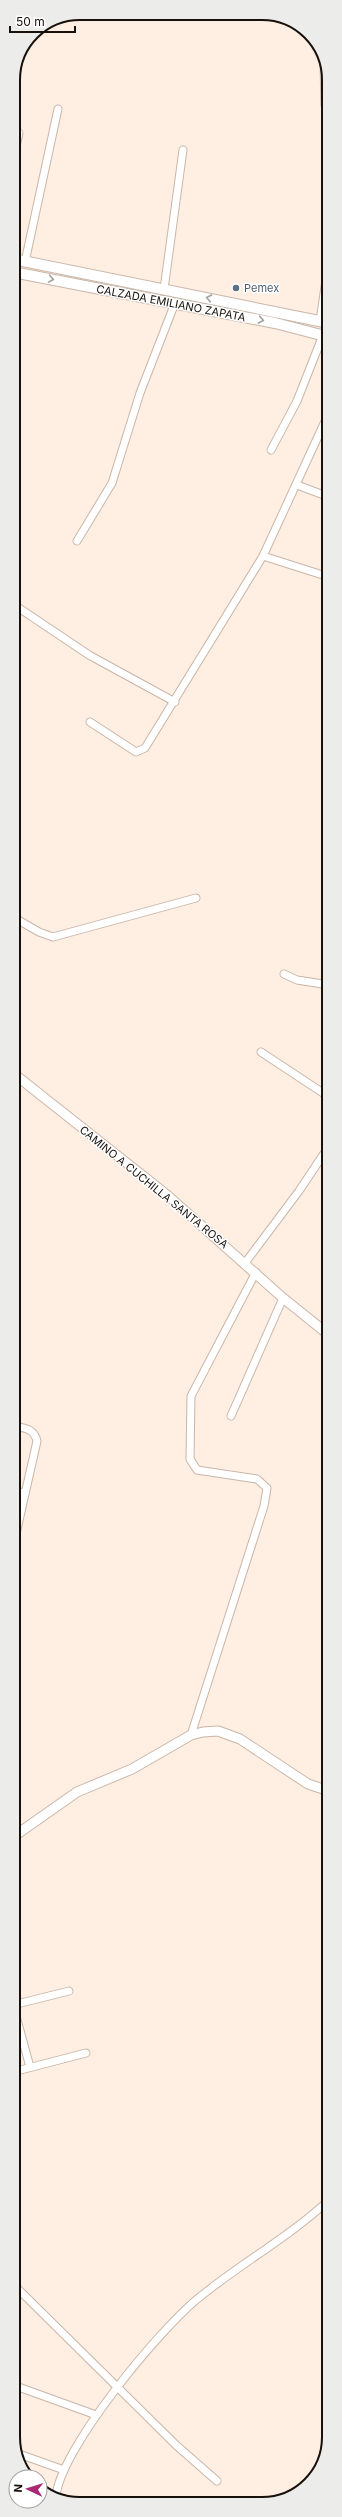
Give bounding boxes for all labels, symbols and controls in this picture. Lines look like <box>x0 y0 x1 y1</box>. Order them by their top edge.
scale bar <box>10 8 75 34</box>
text: 50 m <box>16 14 45 29</box>
one-way arrow <box>48 275 54 283</box>
place label: Pemex <box>244 281 279 295</box>
street label: CALZADA EMILIANO ZAPATA <box>95 282 247 324</box>
marker: Pemex <box>231 283 241 293</box>
one-way arrow <box>205 294 212 302</box>
one-way arrow <box>258 315 265 324</box>
street label: CAMINO A CUCHILLA SANTA ROSA <box>77 1123 231 1252</box>
north arrow <box>8 2469 48 2509</box>
text: N <box>11 2484 25 2493</box>

